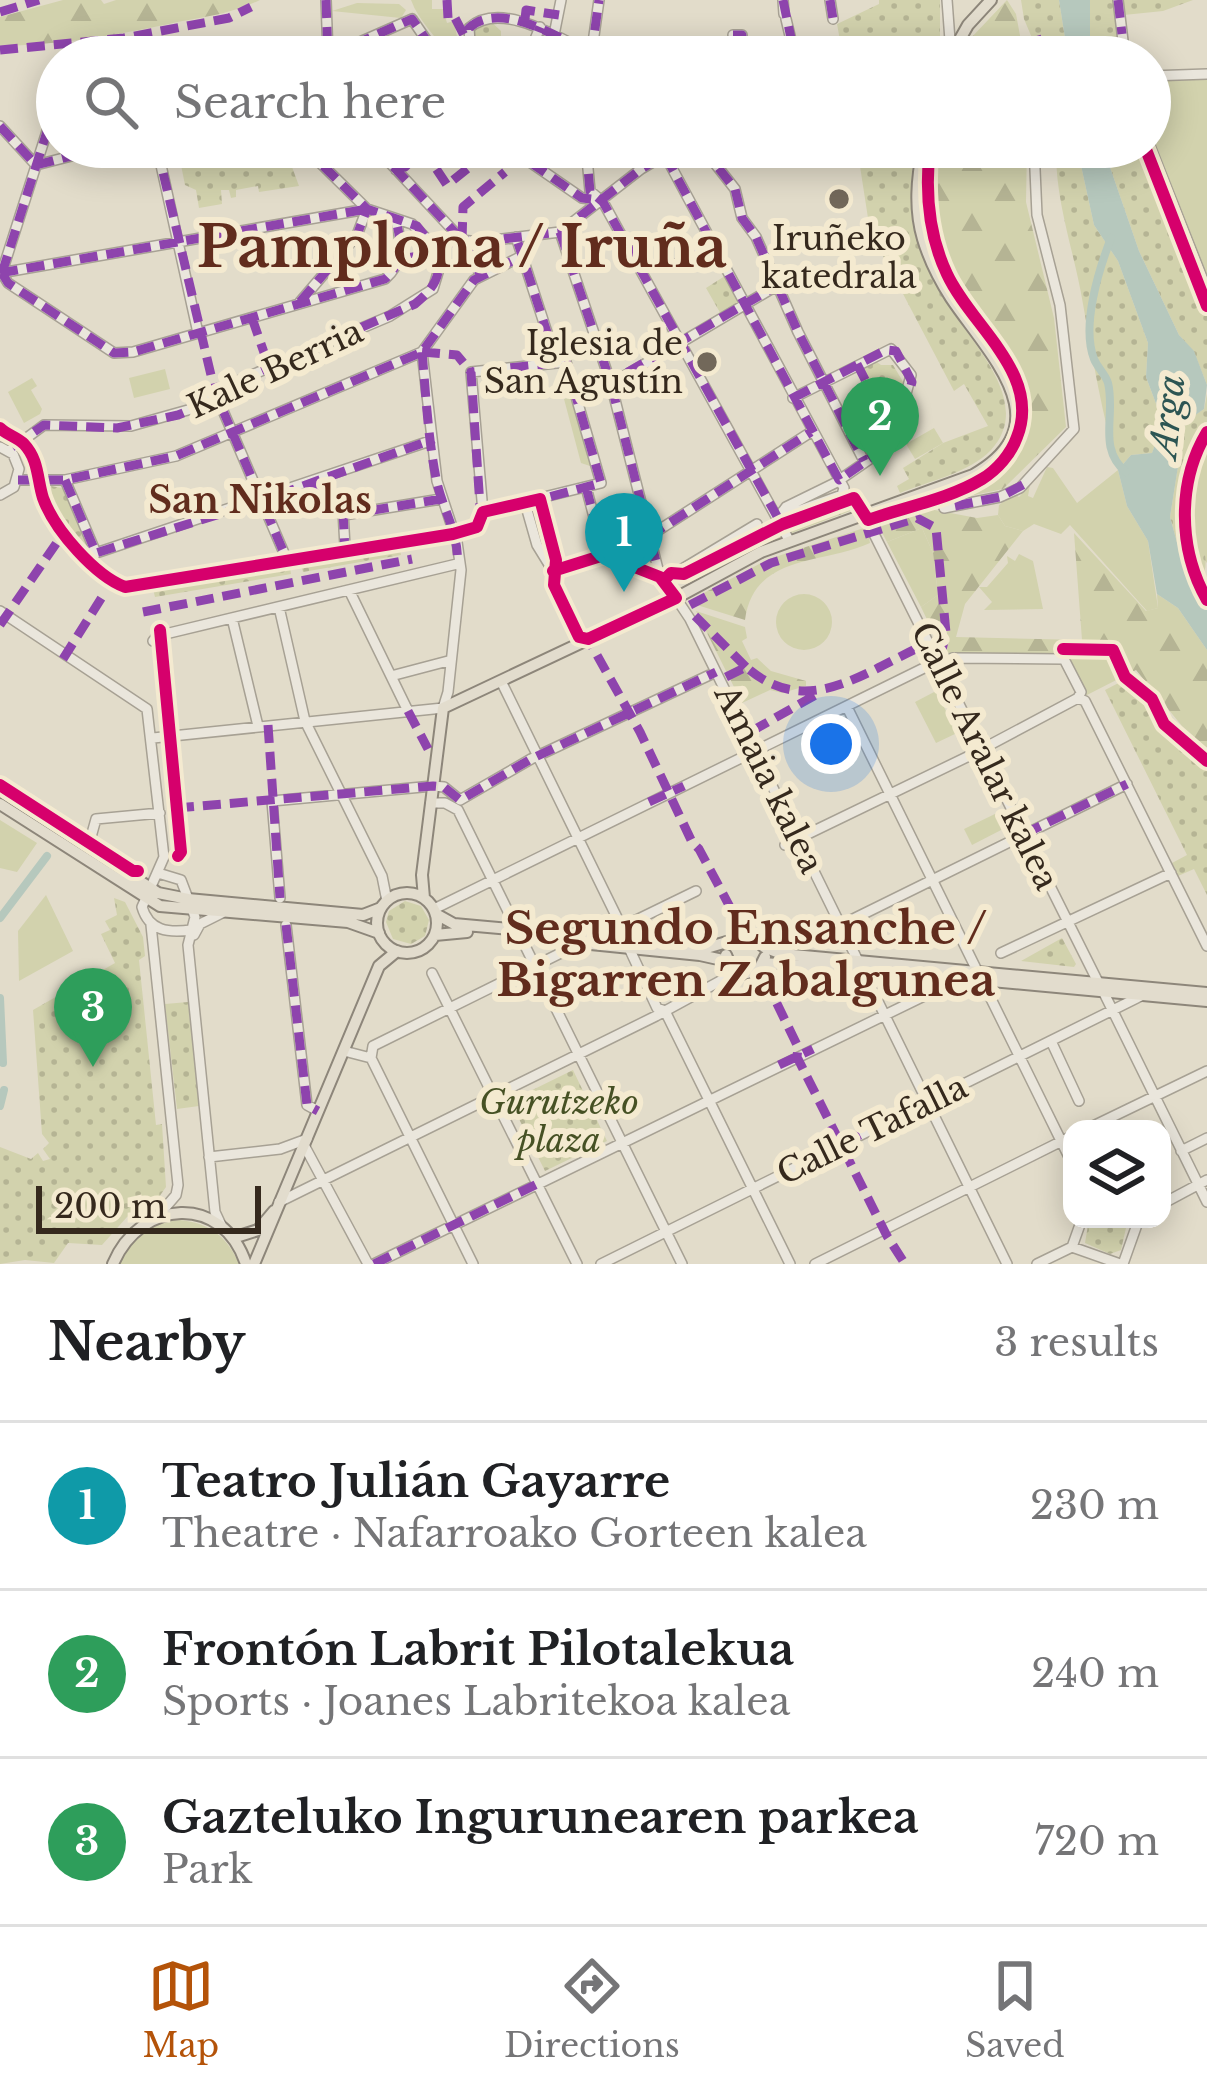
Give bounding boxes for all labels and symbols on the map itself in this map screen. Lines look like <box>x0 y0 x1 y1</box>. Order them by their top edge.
marker: Iruñeko katedrala <box>826 186 852 212</box>
district label: Pamplona / Iruña <box>197 212 727 282</box>
place label: Iruñeko katedrala <box>761 218 917 297</box>
street label: Kale Berria <box>181 310 370 427</box>
place label: Iglesia de San Agustín <box>484 323 683 402</box>
marker: Iglesia de San Agustín <box>694 349 720 375</box>
water label: Arga <box>1141 372 1195 463</box>
pin: 2 <box>841 377 919 476</box>
district label: San Nikolas <box>148 478 372 523</box>
pin: 1 <box>585 493 663 592</box>
street label: Calle Aralar kalea <box>902 615 1068 897</box>
street label: Amaia kalea <box>705 677 833 880</box>
your location <box>801 714 861 774</box>
district label: Segundo Ensanche / Bigarren Zabalgunea <box>496 900 996 1008</box>
pin: 3 <box>54 968 132 1067</box>
street label: Calle Tafalla <box>770 1066 974 1194</box>
park label: Gurutzeko plaza <box>479 1082 639 1161</box>
scale bar <box>36 1180 261 1233</box>

